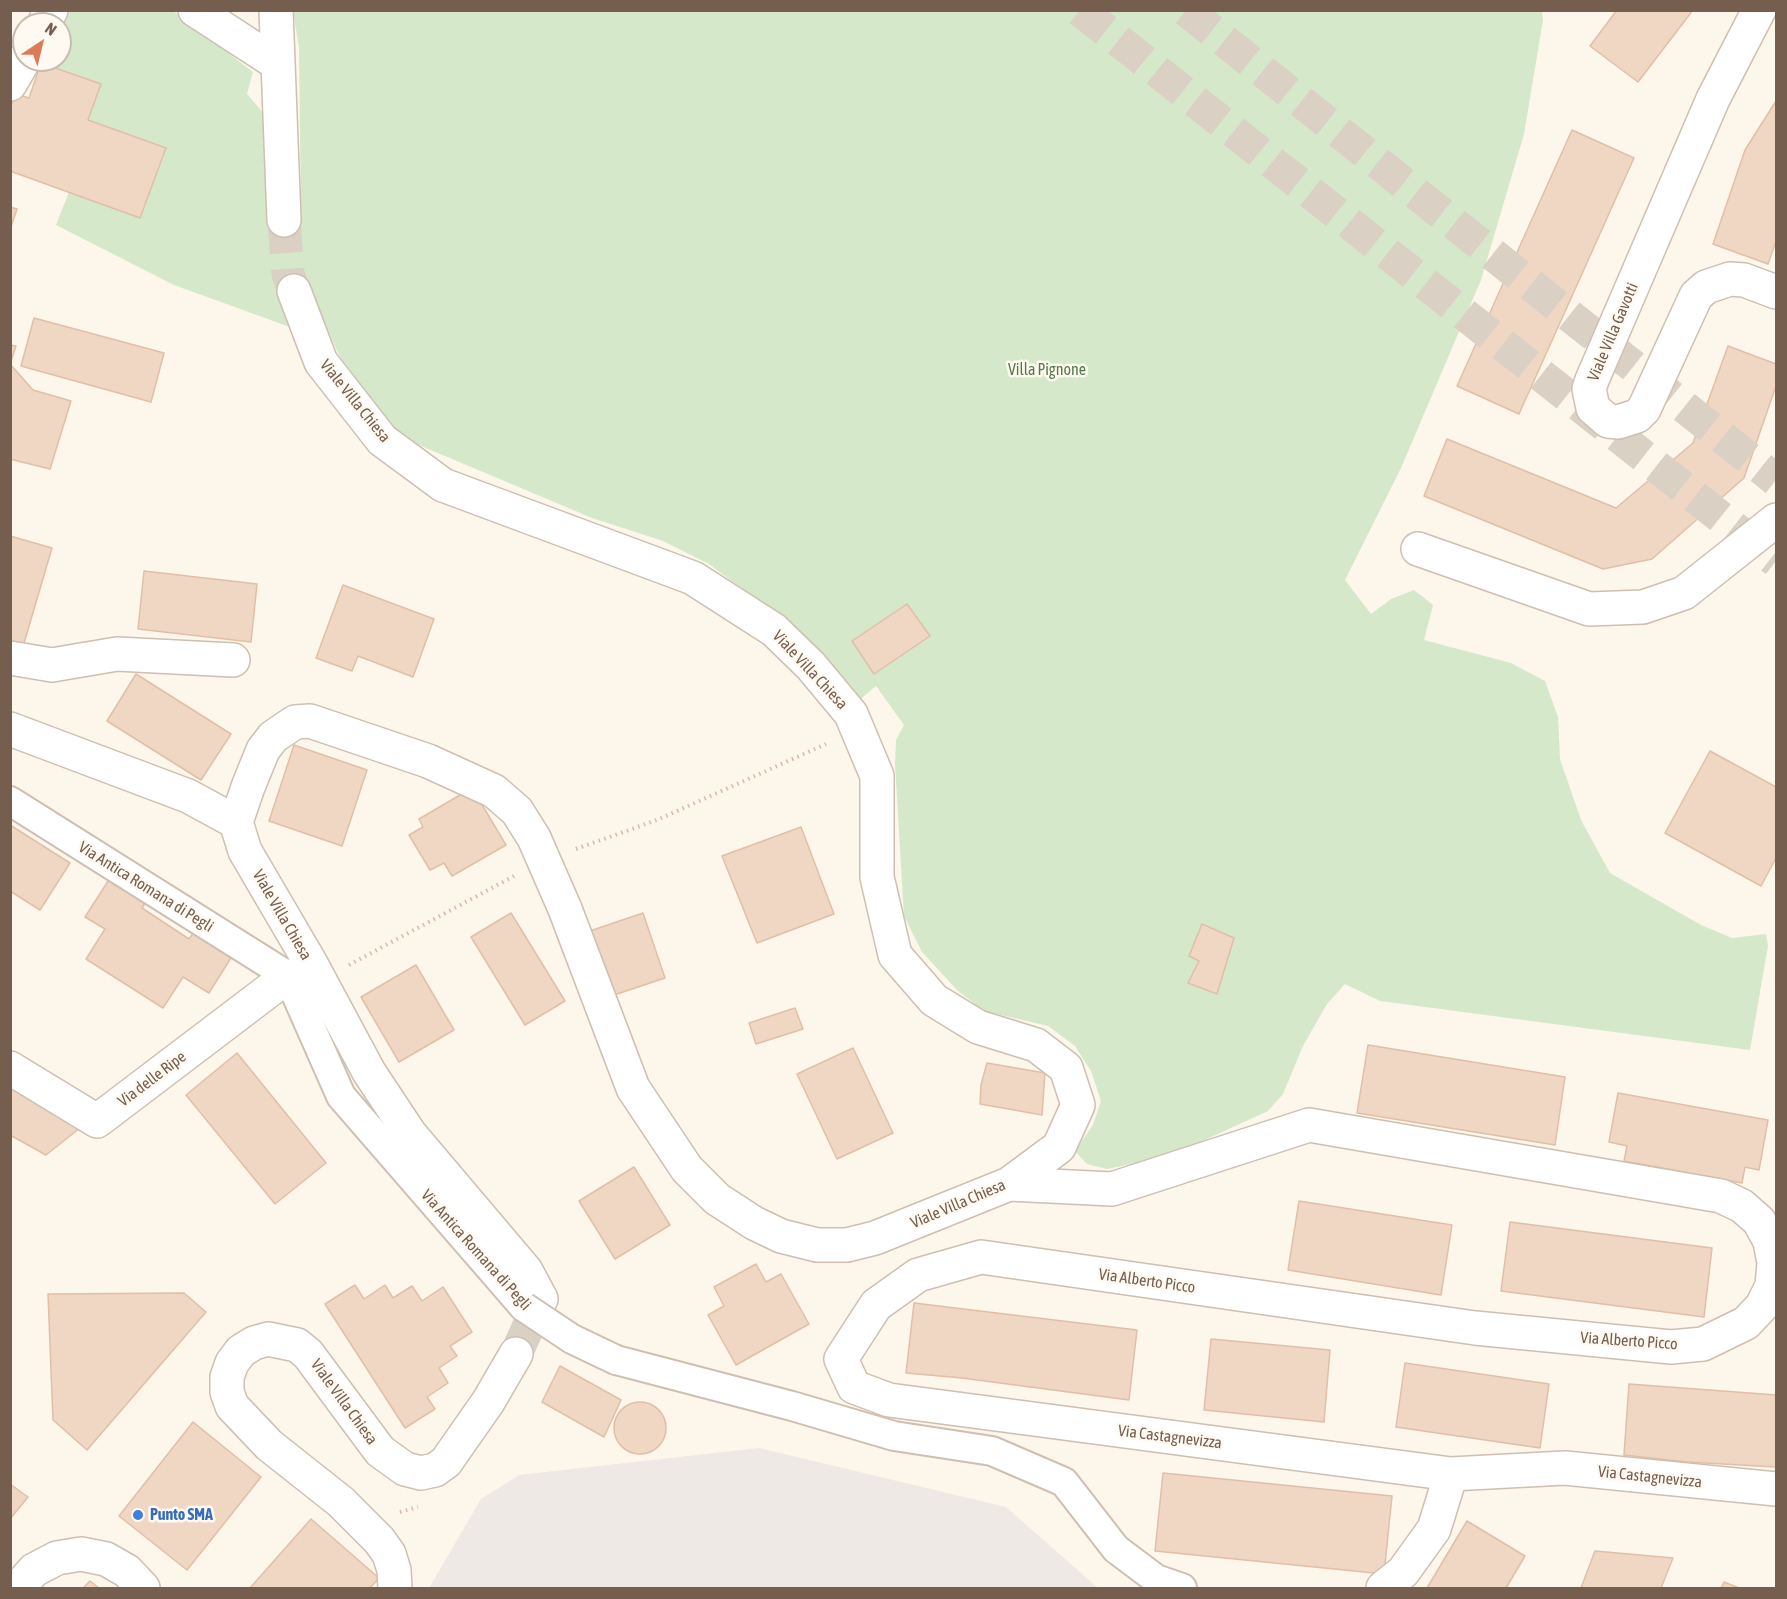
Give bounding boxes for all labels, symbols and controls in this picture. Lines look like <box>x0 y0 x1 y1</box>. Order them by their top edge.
north arrow <box>12 12 72 72</box>
text: N <box>42 19 60 39</box>
street label: Viale Villa Gavotti <box>1584 280 1642 384</box>
street label: Viale Villa Chiesa <box>316 356 394 446</box>
park label: Villa Pignone <box>1008 360 1086 380</box>
street label: Viale Villa Chiesa <box>768 626 852 714</box>
street label: Via Antica Romana di Pegli <box>75 838 217 936</box>
street label: Viale Villa Chiesa <box>248 866 316 964</box>
street label: Via delle Ripe <box>114 1047 190 1111</box>
street label: Viale Villa Chiesa <box>908 1175 1008 1233</box>
street label: Via Antica Romana di Pegli <box>417 1186 535 1314</box>
street label: Via Alberto Picco <box>1097 1265 1197 1297</box>
street label: Via Alberto Picco <box>1580 1328 1678 1354</box>
street label: Viale Villa Chiesa <box>307 1355 381 1449</box>
street label: Via Castagnevizza <box>1117 1421 1223 1453</box>
street label: Via Castagnevizza <box>1597 1462 1703 1492</box>
place label: Punto SMA <box>150 1505 213 1525</box>
marker: Punto SMA <box>131 1508 145 1522</box>

